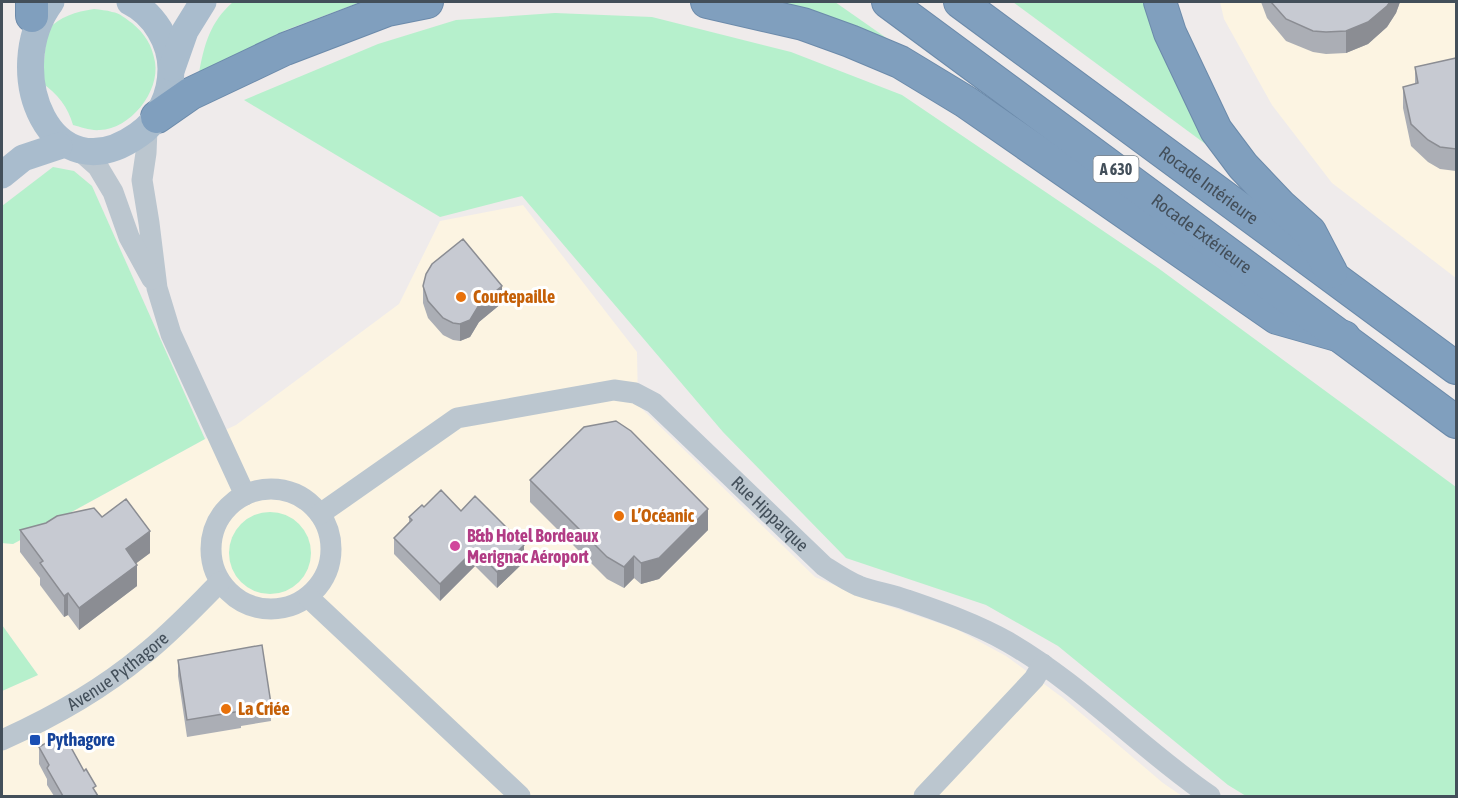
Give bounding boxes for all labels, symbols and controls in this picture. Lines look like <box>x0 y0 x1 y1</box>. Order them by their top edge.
street label: Rocade Intérieure <box>1155 142 1263 229</box>
road number: A 630 <box>1094 156 1138 182</box>
street label: Rocade Extérieure <box>1148 189 1256 278</box>
place label: Courtepaille <box>473 286 555 307</box>
marker: Courtepaille <box>454 290 468 304</box>
street label: Rue Hipparque <box>727 472 813 556</box>
place label: L’Océanic <box>631 505 695 526</box>
marker: L’Océanic <box>612 509 626 523</box>
place label: B&b Hotel Bordeaux Merignac Aéroport <box>467 525 599 567</box>
marker: B&b Hotel Bordeaux Merignac Aéroport <box>448 539 462 553</box>
street label: Avenue Pythagore <box>63 627 173 715</box>
place label: La Criée <box>238 698 290 719</box>
marker: La Criée <box>219 702 233 716</box>
place label: Pythagore <box>47 729 115 750</box>
marker: Pythagore <box>28 733 42 747</box>

